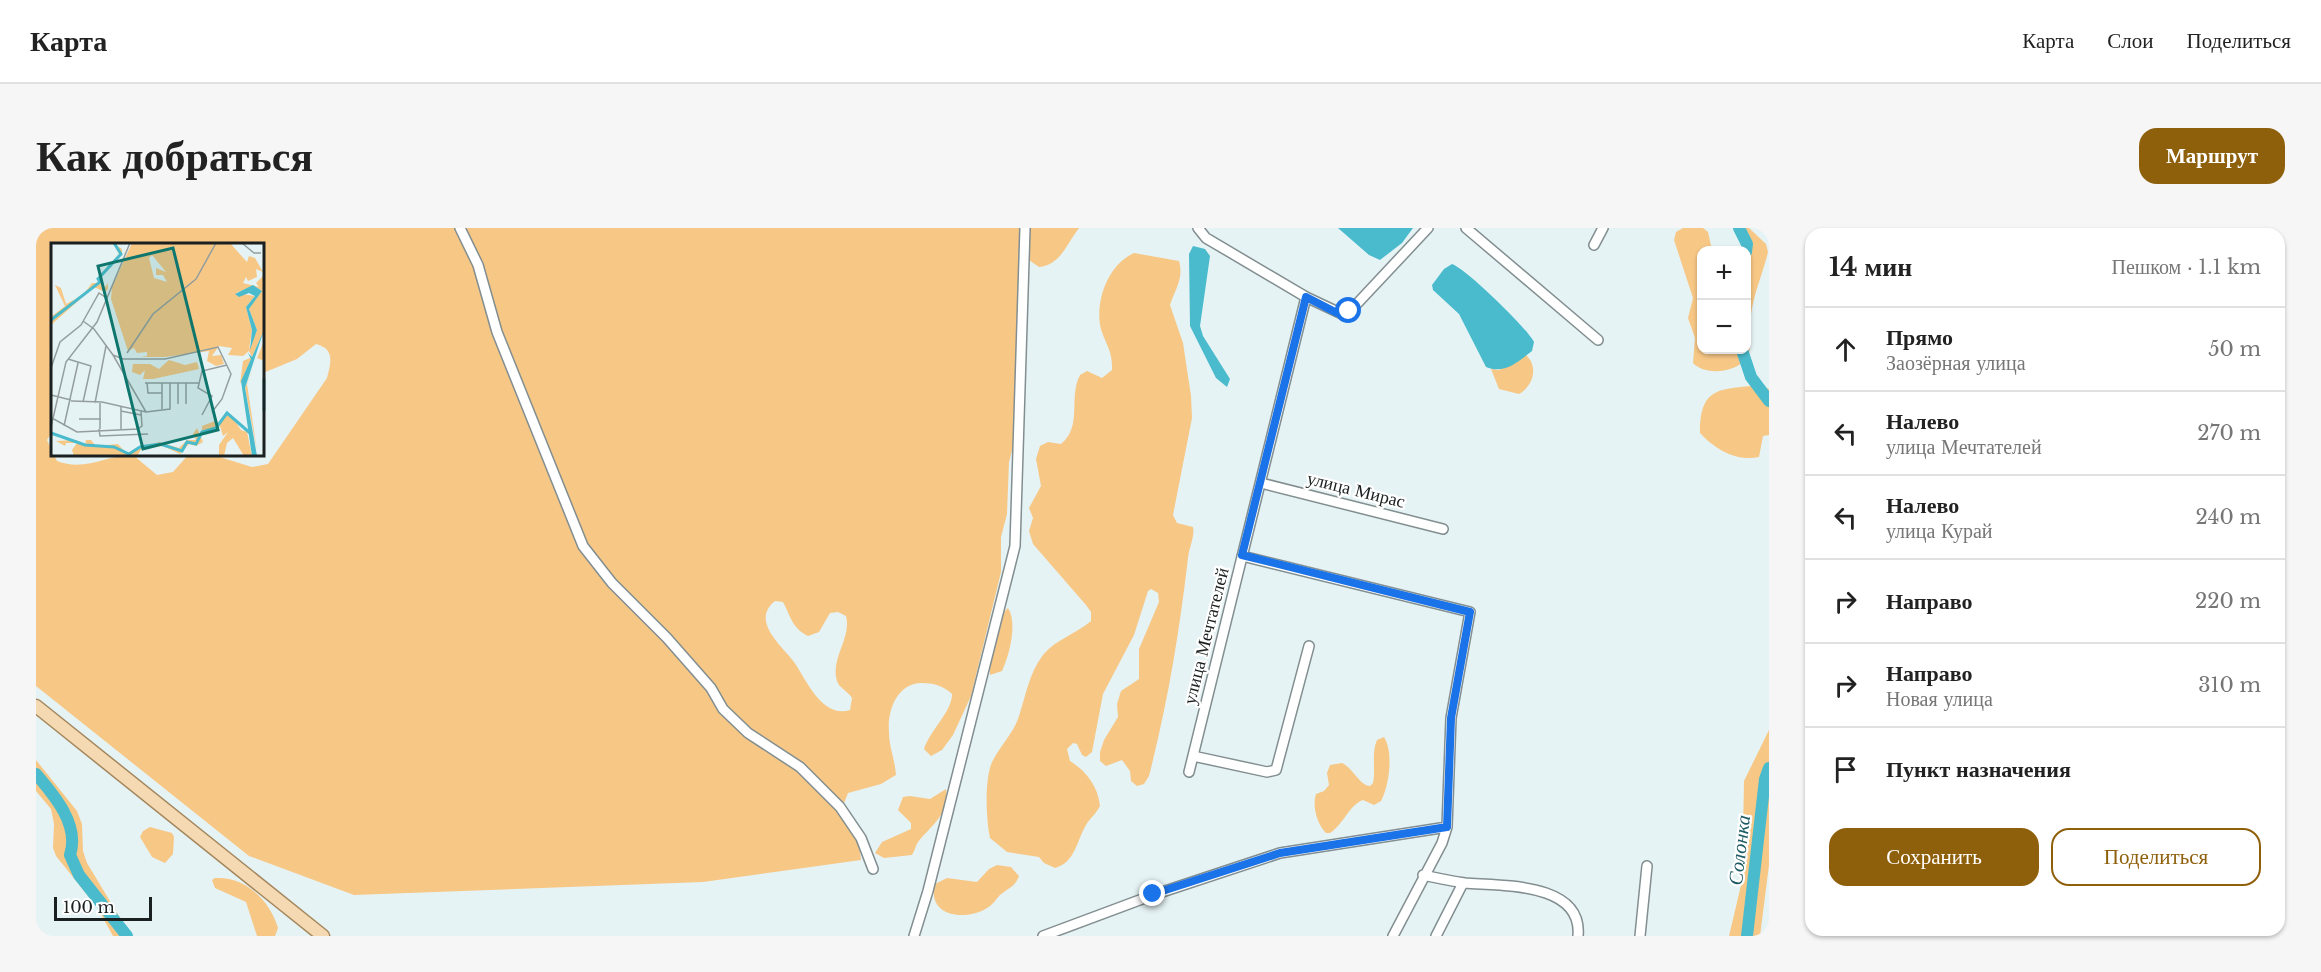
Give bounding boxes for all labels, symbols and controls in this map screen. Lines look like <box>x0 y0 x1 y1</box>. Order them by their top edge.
text: Карта <box>30 24 107 59</box>
text: Карта <box>2022 28 2074 54</box>
text: Слои <box>2107 28 2153 54</box>
text: Поделиться <box>2186 28 2291 54</box>
button: Маршрут <box>2139 128 2285 184</box>
text: Как добраться <box>36 130 313 182</box>
inset map <box>51 243 264 456</box>
map controls <box>1697 246 1751 354</box>
button: + <box>1697 246 1751 300</box>
text: 14 мин <box>1829 251 1912 283</box>
text: Пешком · 1.1 km <box>2111 255 2261 279</box>
route start <box>1335 297 1361 323</box>
button: − <box>1697 300 1751 354</box>
text: Прямо <box>1886 324 1953 351</box>
icon: ahead <box>1829 333 1862 366</box>
text: 50 m <box>2208 337 2261 361</box>
text: Заозёрная улица <box>1886 351 2026 375</box>
text: Налево <box>1886 408 1959 435</box>
icon: left <box>1829 417 1862 450</box>
text: 270 m <box>2197 421 2261 445</box>
text: улица Мечтателей <box>1886 435 2042 459</box>
street label: улица Мирас <box>1305 467 1407 513</box>
text: Налево <box>1886 492 1959 519</box>
icon: left <box>1829 501 1862 534</box>
text: 240 m <box>2196 505 2261 529</box>
text: улица Курай <box>1886 519 1993 543</box>
street label: улица Мечтателей <box>1178 565 1234 707</box>
icon: right <box>1829 585 1862 618</box>
text: Направо <box>1886 588 1972 615</box>
text: 220 m <box>2195 589 2261 613</box>
text: Направо <box>1886 660 1972 687</box>
icon: right <box>1829 669 1862 702</box>
text: 310 m <box>2198 673 2261 697</box>
text: Новая улица <box>1886 687 1993 711</box>
icon: arrive <box>1829 753 1862 786</box>
text: Пункт назначения <box>1886 756 2071 783</box>
water label: Солонка <box>1723 813 1755 887</box>
button: Сохранить <box>1829 828 2039 886</box>
button: Поделиться <box>2051 828 2261 886</box>
route end <box>1139 880 1165 906</box>
scale bar <box>54 894 152 922</box>
text: 100 m <box>63 897 115 917</box>

